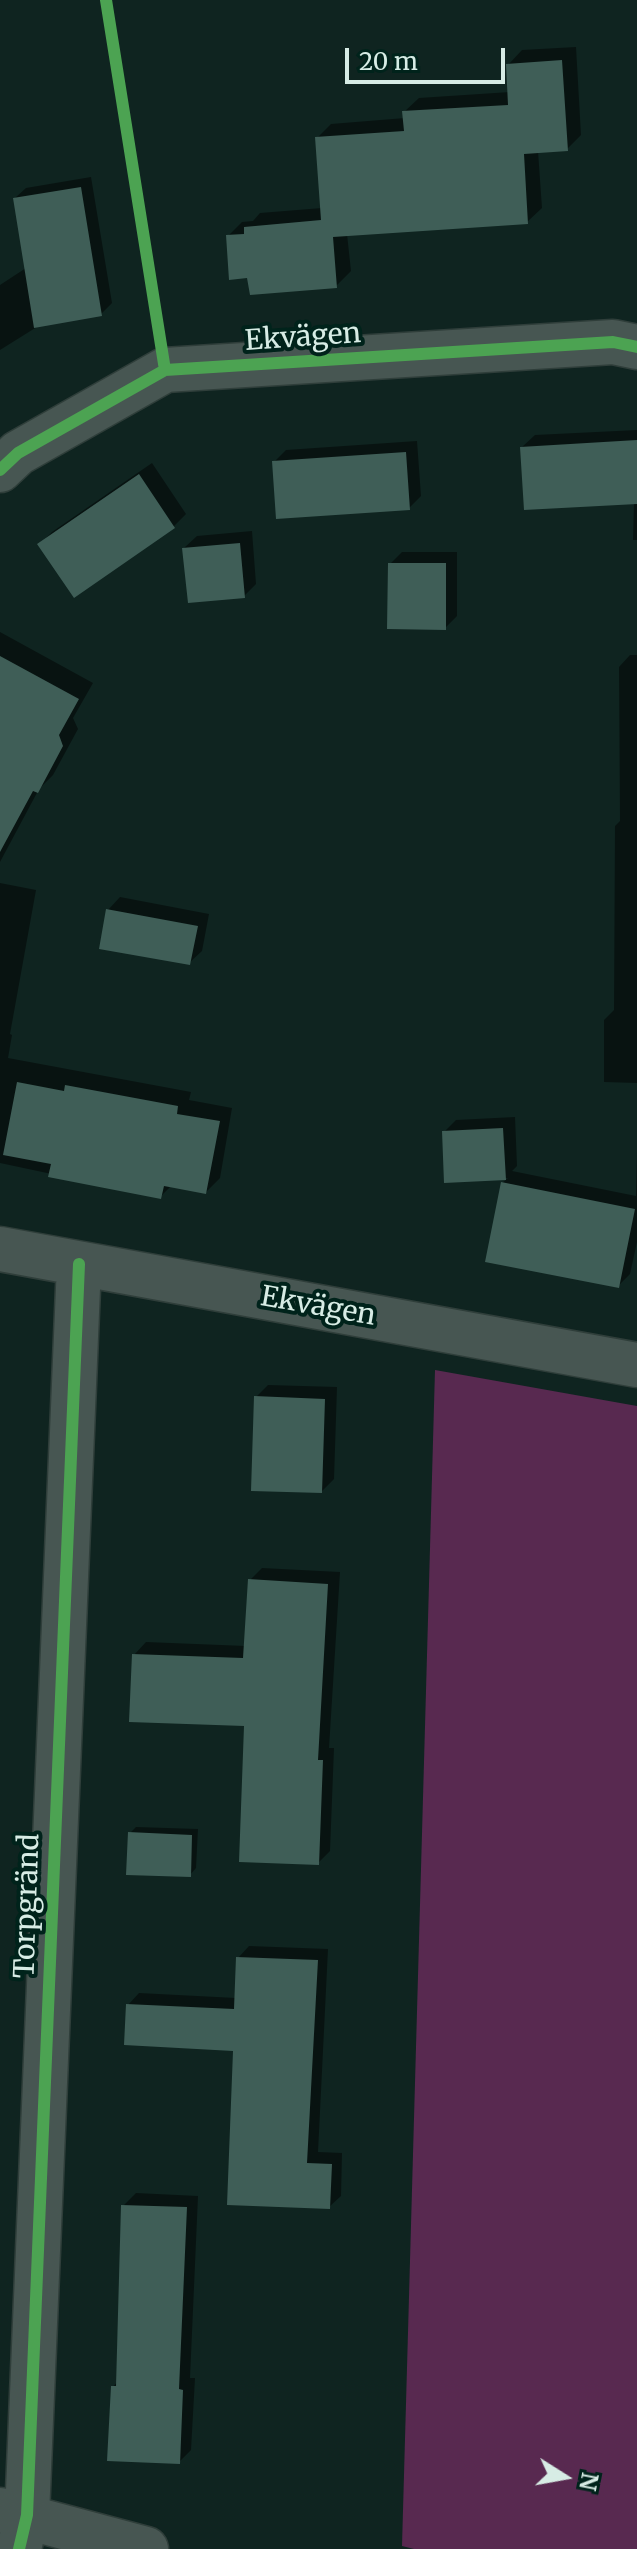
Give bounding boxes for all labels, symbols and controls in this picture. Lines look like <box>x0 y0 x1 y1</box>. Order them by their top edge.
scale bar <box>349 32 509 82</box>
text: 20 m <box>359 46 418 77</box>
street label: Ekvägen <box>244 317 362 359</box>
street label: Ekvägen <box>258 1280 378 1334</box>
street label: Torpgränd <box>9 1833 47 1979</box>
north arrow <box>525 2437 605 2517</box>
text: N <box>573 2470 604 2493</box>

